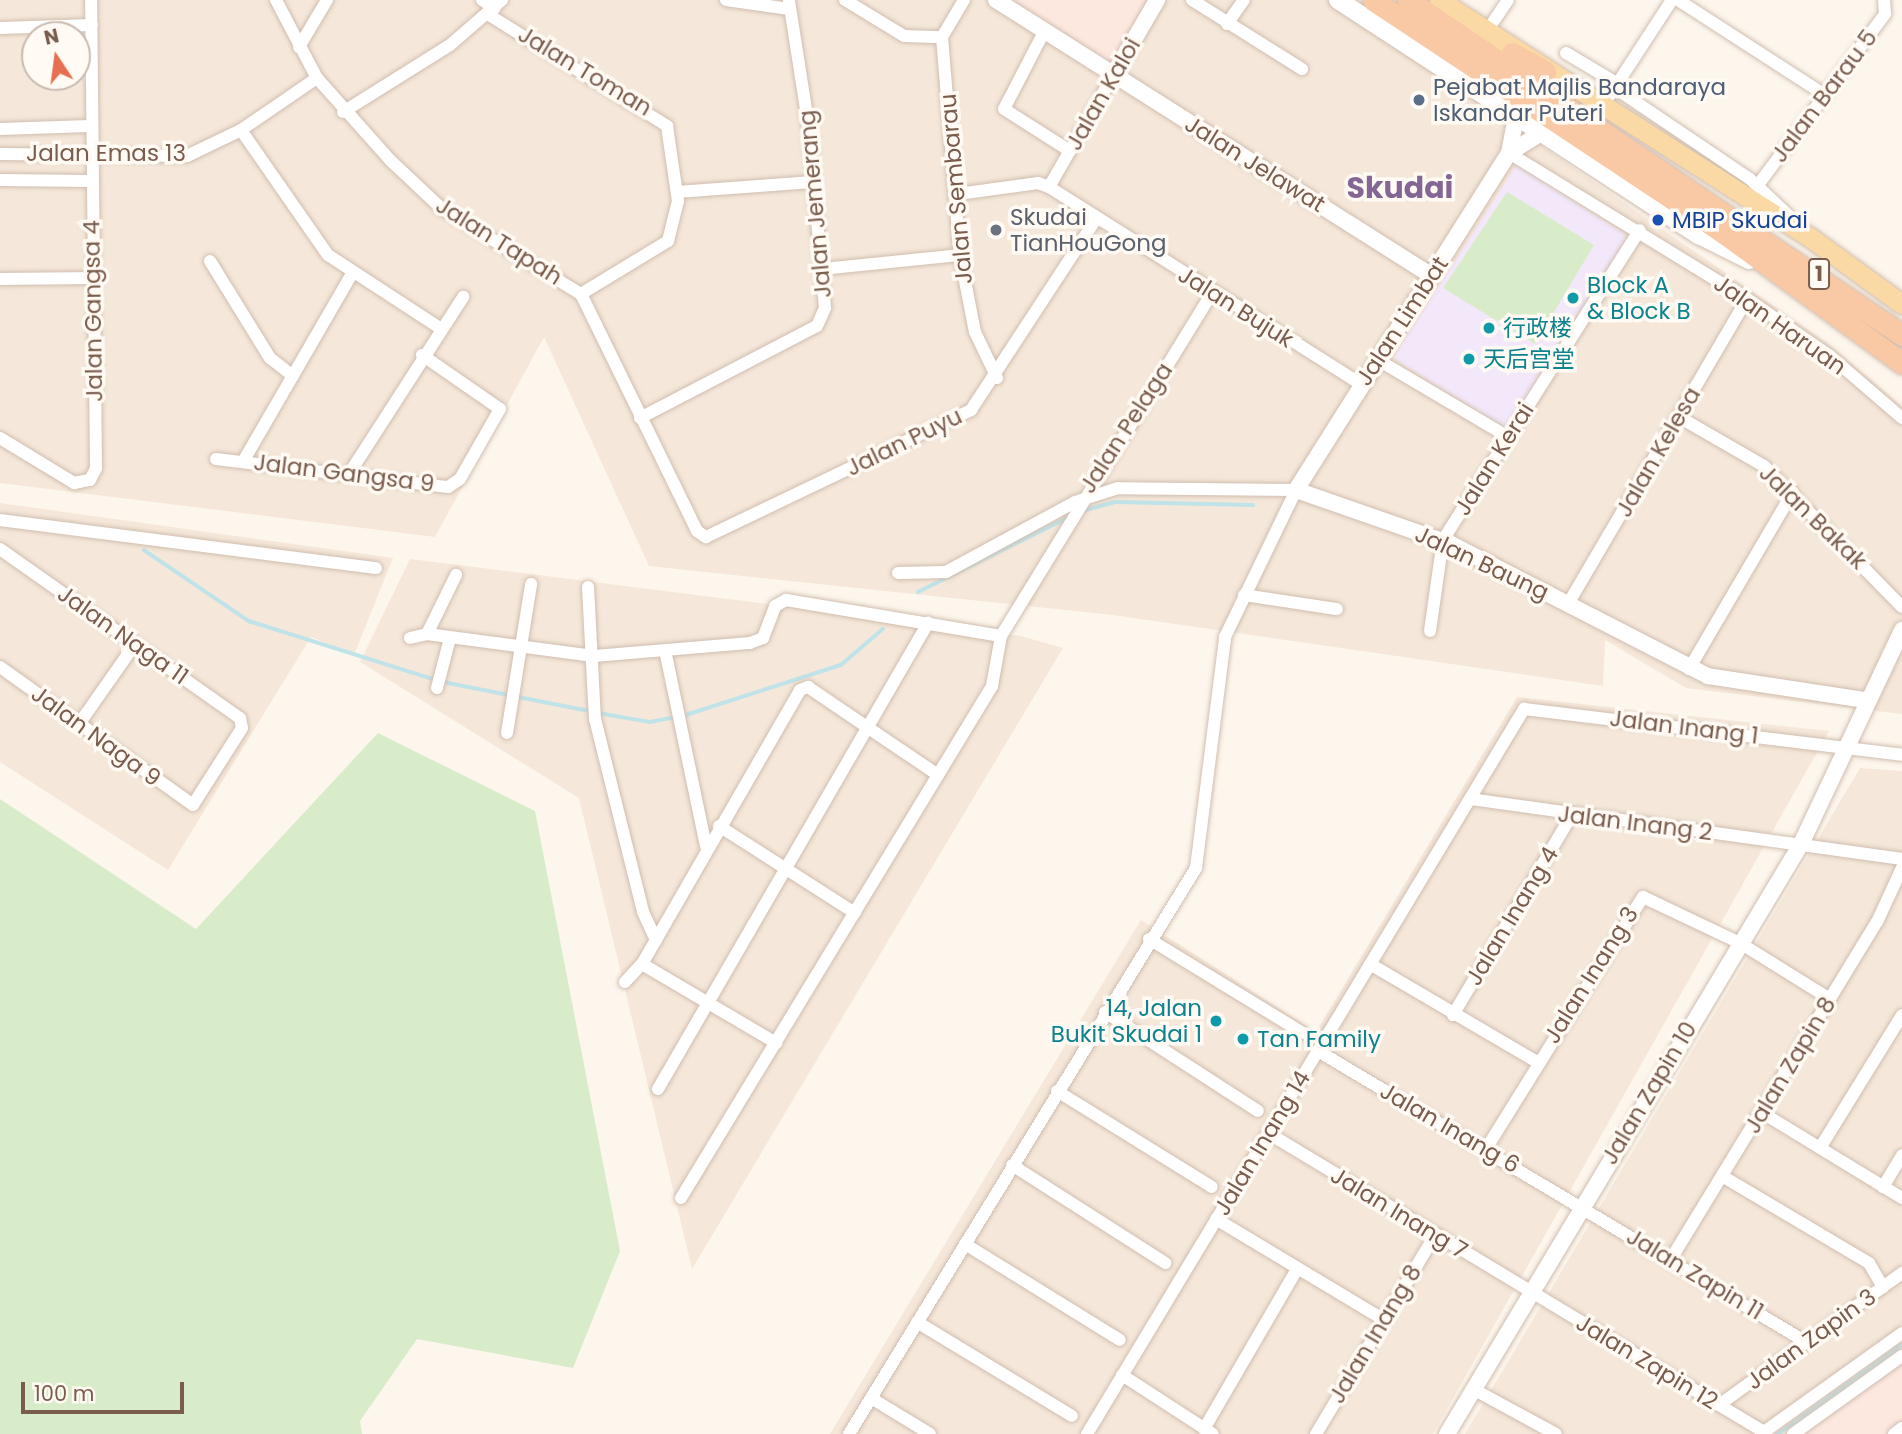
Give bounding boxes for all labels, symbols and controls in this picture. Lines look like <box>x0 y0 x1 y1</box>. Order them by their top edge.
street label: Jalan Toman <box>513 20 657 122</box>
north arrow <box>21 21 91 91</box>
text: N <box>42 22 62 52</box>
street label: Jalan Barau 5 <box>1765 24 1883 168</box>
street label: Jalan Kaloi <box>1060 33 1146 155</box>
place label: Pejabat Majlis Bandaraya Iskandar Puteri <box>1433 73 1726 127</box>
marker: Pejabat Majlis Bandaraya Iskandar Puteri <box>1411 92 1427 108</box>
street label: Jalan Sembarau <box>934 93 978 285</box>
street label: Jalan Jemerang <box>793 109 837 299</box>
street label: Jalan Jelawat <box>1180 110 1330 218</box>
street label: Jalan Emas 13 <box>26 139 186 167</box>
district label: Skudai <box>1347 170 1453 206</box>
street label: Jalan Tapah <box>431 191 567 291</box>
place label: Skudai TianHouGong <box>1010 203 1167 257</box>
place label: MBIP Skudai <box>1672 206 1808 234</box>
marker: MBIP Skudai <box>1650 212 1666 228</box>
street label: Jalan Gangsa 4 <box>78 220 108 402</box>
marker: Skudai TianHouGong <box>988 222 1004 238</box>
street label: Jalan Limbat <box>1350 251 1454 391</box>
road number: 1 <box>1807 256 1831 292</box>
street label: Jalan Bujuk <box>1173 261 1299 353</box>
street label: Jalan Haruan <box>1709 269 1851 381</box>
place label: Block A & Block B <box>1587 271 1691 325</box>
marker: Block A & Block B <box>1565 290 1581 306</box>
place label: 行政楼 <box>1503 314 1572 342</box>
marker: 行政楼 <box>1481 320 1497 336</box>
place label: 天后宫堂 <box>1483 345 1575 373</box>
marker: 天后宫堂 <box>1461 351 1477 367</box>
street label: Jalan Pelaga <box>1074 358 1178 498</box>
street label: Jalan Kelesa <box>1610 382 1706 522</box>
street label: Jalan Kerai <box>1448 398 1540 520</box>
street label: Jalan Puyu <box>842 402 966 482</box>
street label: Jalan Gangsa 9 <box>252 448 436 498</box>
street label: Jalan Bakak <box>1754 459 1872 575</box>
street label: Jalan Baung <box>1411 520 1553 606</box>
street label: Jalan Naga 11 <box>52 580 194 690</box>
street label: Jalan Naga 9 <box>26 680 166 792</box>
street label: Jalan Inang 1 <box>1608 704 1760 750</box>
street label: Jalan Inang 2 <box>1556 800 1714 846</box>
street label: Jalan Inang 4 <box>1460 842 1564 990</box>
street label: Jalan Inang 3 <box>1538 902 1644 1048</box>
street label: Jalan Zapin 8 <box>1738 992 1842 1138</box>
place label: 14, Jalan Bukit Skudai 1 <box>1051 994 1202 1048</box>
marker: 14, Jalan Bukit Skudai 1 <box>1208 1013 1224 1029</box>
street label: Jalan Zapin 10 <box>1596 1017 1702 1169</box>
place label: Tan Family <box>1257 1025 1381 1053</box>
marker: Tan Family <box>1235 1031 1251 1047</box>
street label: Jalan Inang 14 <box>1208 1066 1316 1220</box>
street label: Jalan Inang 6 <box>1375 1077 1525 1179</box>
street label: Jalan Inang 7 <box>1326 1161 1472 1265</box>
street label: Jalan Zapin 11 <box>1622 1222 1768 1326</box>
street label: Jalan Inang 8 <box>1323 1260 1427 1408</box>
street label: Jalan Zapin 3 <box>1741 1283 1881 1395</box>
street label: Jalan Zapin 12 <box>1571 1309 1723 1415</box>
scale bar <box>24 1368 187 1412</box>
text: 100 m <box>34 1379 94 1408</box>

